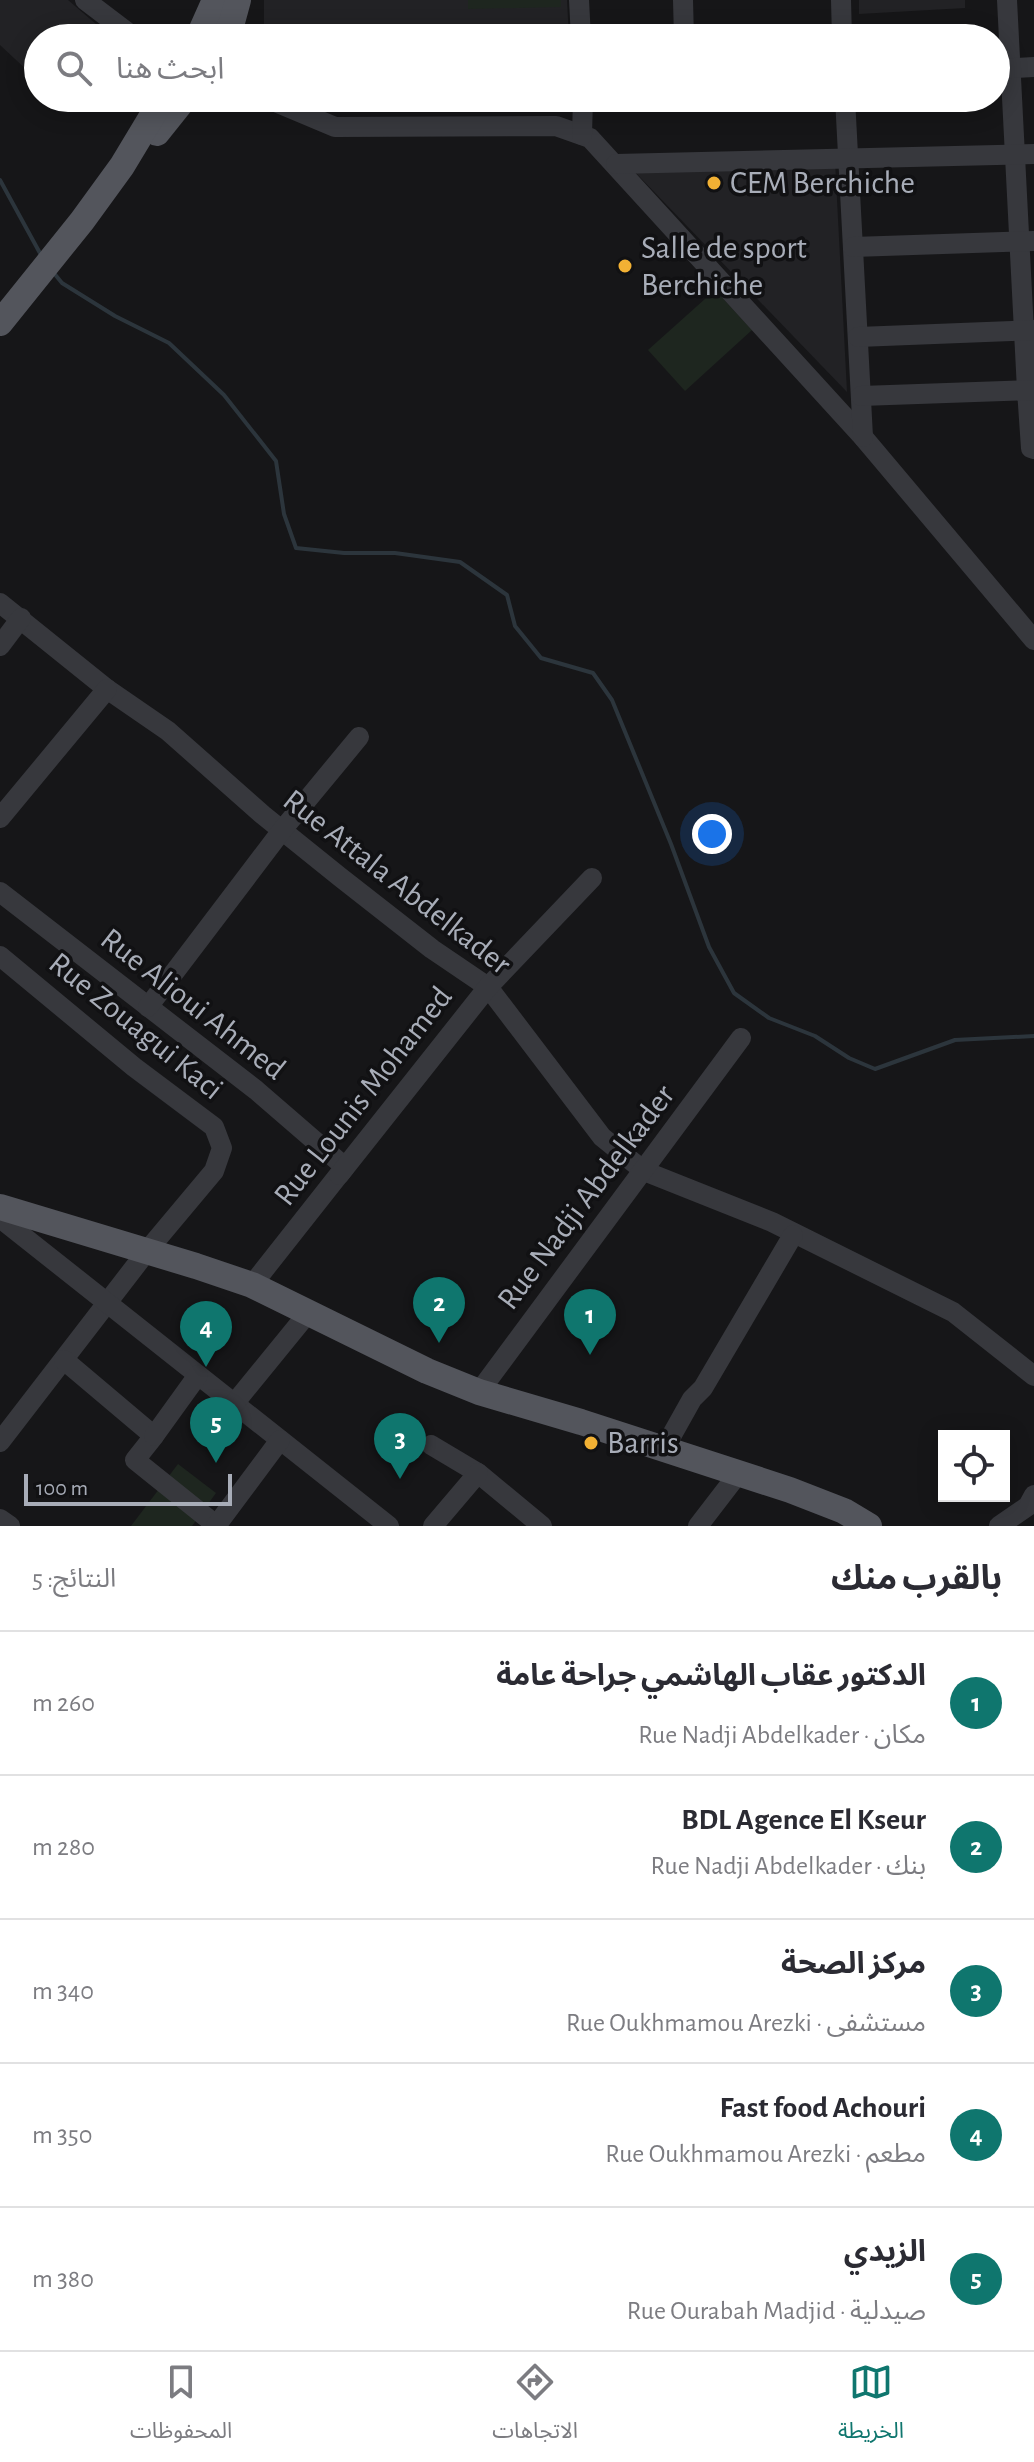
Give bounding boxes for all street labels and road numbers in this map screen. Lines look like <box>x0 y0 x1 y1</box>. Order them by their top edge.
street label: Rue Attala Abdelkader <box>277 784 517 981</box>
street label: Rue Alioui Ahmed <box>95 922 291 1086</box>
street label: Rue Zouagui Kaci <box>43 946 229 1106</box>
street label: Rue Lounis Mohamed <box>268 981 458 1211</box>
street label: Rue Nadji Abdelkader <box>491 1078 681 1315</box>

